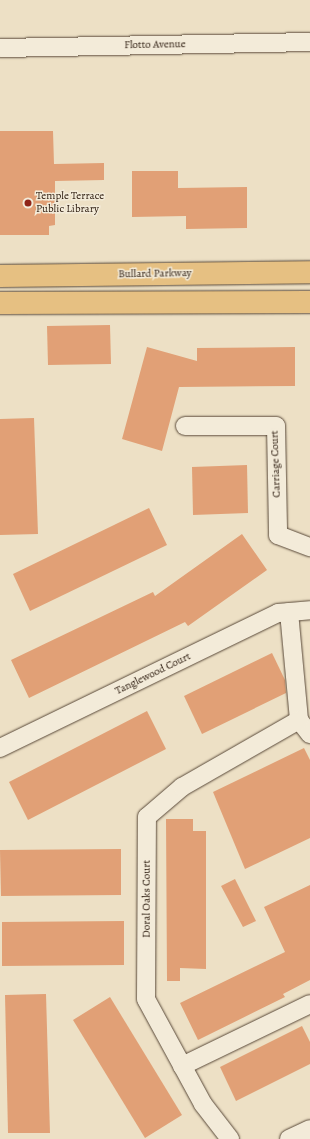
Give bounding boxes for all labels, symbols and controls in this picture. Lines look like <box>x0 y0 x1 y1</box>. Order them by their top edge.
street label: Flotto Avenue <box>124 38 186 52</box>
place label: Temple Terrace Public Library <box>36 190 104 216</box>
marker: Temple Terrace Public Library <box>23 198 33 208</box>
street label: Bullard Parkway <box>118 267 192 281</box>
street label: Carriage Court <box>268 430 284 498</box>
street label: Tanglewood Court <box>113 650 193 698</box>
street label: Doral Oaks Court <box>140 860 154 938</box>

